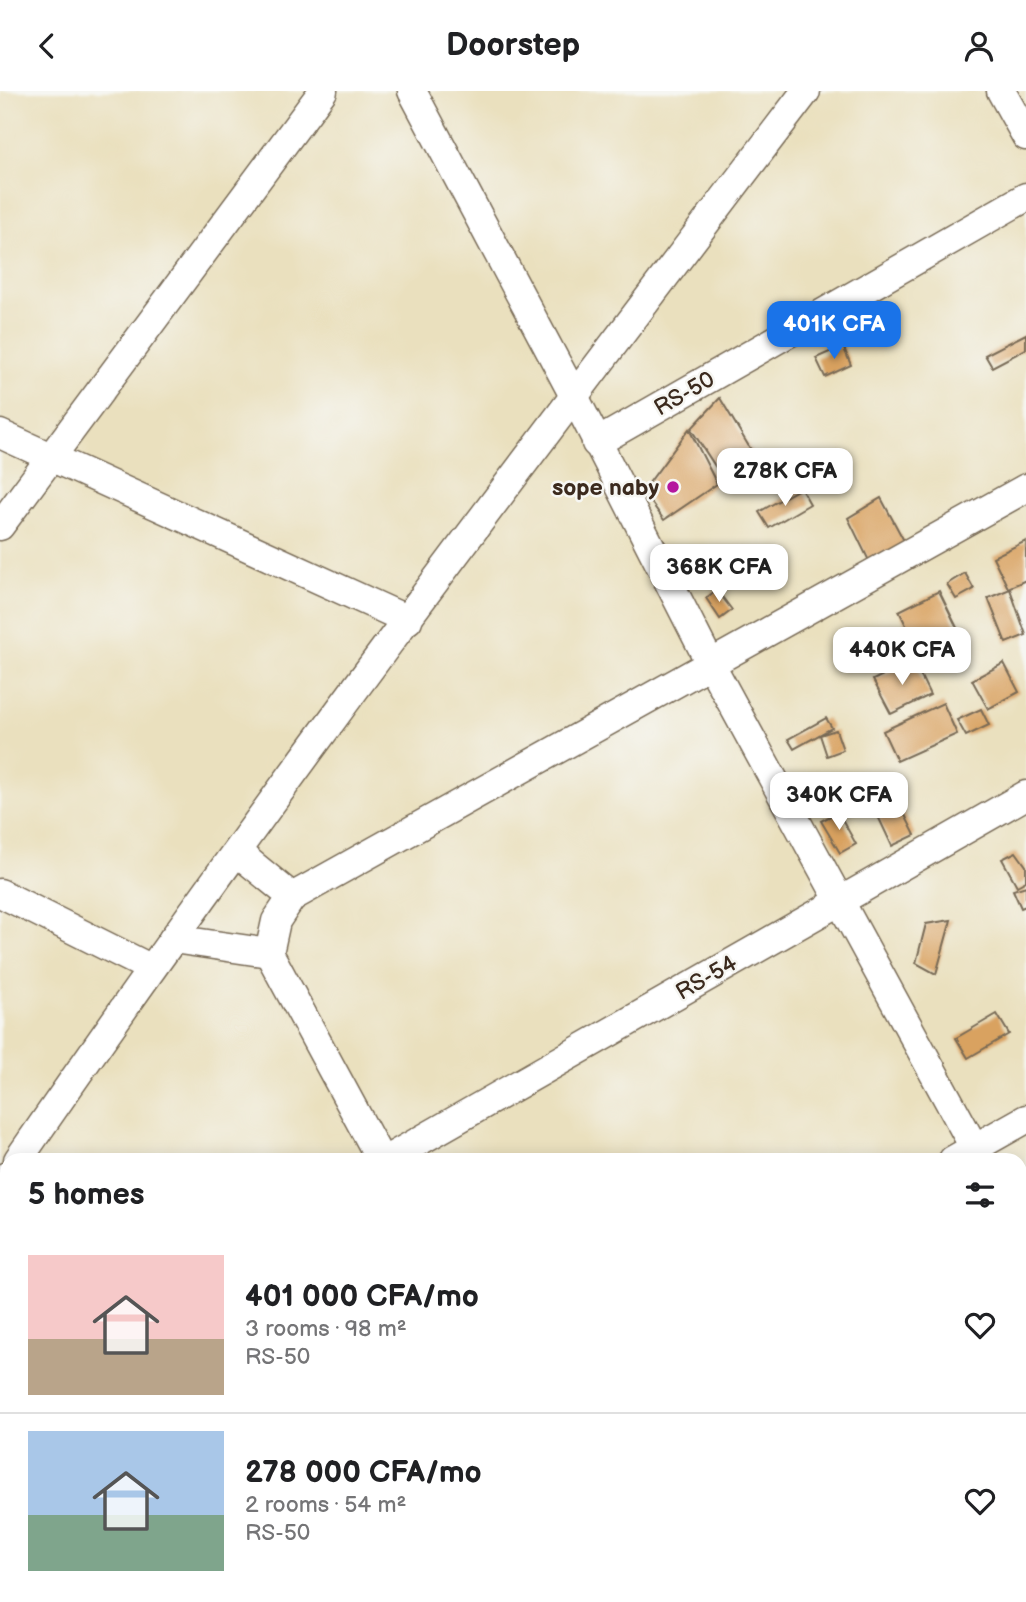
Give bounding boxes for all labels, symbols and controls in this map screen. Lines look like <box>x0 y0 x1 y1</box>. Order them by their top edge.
text: Doorstep <box>446 26 580 65</box>
icon: back <box>28 27 66 65</box>
icon: person <box>960 27 998 65</box>
pin: 401K CFA <box>762 301 906 361</box>
text: 401K CFA <box>783 310 885 338</box>
street label: RS-50 <box>649 365 720 422</box>
pin: 278K CFA <box>713 449 857 508</box>
text: 278K CFA <box>733 457 837 485</box>
place label: sope naby <box>552 474 659 502</box>
marker: sope naby <box>665 479 681 495</box>
pin: 368K CFA <box>647 545 791 604</box>
text: 368K CFA <box>666 553 772 581</box>
pin: 440K CFA <box>830 627 974 687</box>
text: 440K CFA <box>849 636 955 664</box>
pin: 340K CFA <box>767 773 911 832</box>
text: 340K CFA <box>786 781 892 809</box>
street label: RS-54 <box>671 949 742 1006</box>
icon: filters <box>961 1176 999 1214</box>
text: 5 homes <box>28 1177 145 1213</box>
text: 401 000 CFA/mo <box>245 1279 479 1315</box>
icon: home <box>84 1283 168 1367</box>
icon: heart <box>961 1306 999 1344</box>
text: 3 rooms · 98 m² <box>245 1315 407 1343</box>
text: RS-50 <box>245 1343 310 1371</box>
text: 278 000 CFA/mo <box>245 1455 482 1491</box>
icon: home <box>84 1459 168 1543</box>
icon: heart <box>961 1482 999 1520</box>
text: 2 rooms · 54 m² <box>245 1491 407 1519</box>
text: RS-50 <box>245 1519 310 1547</box>

